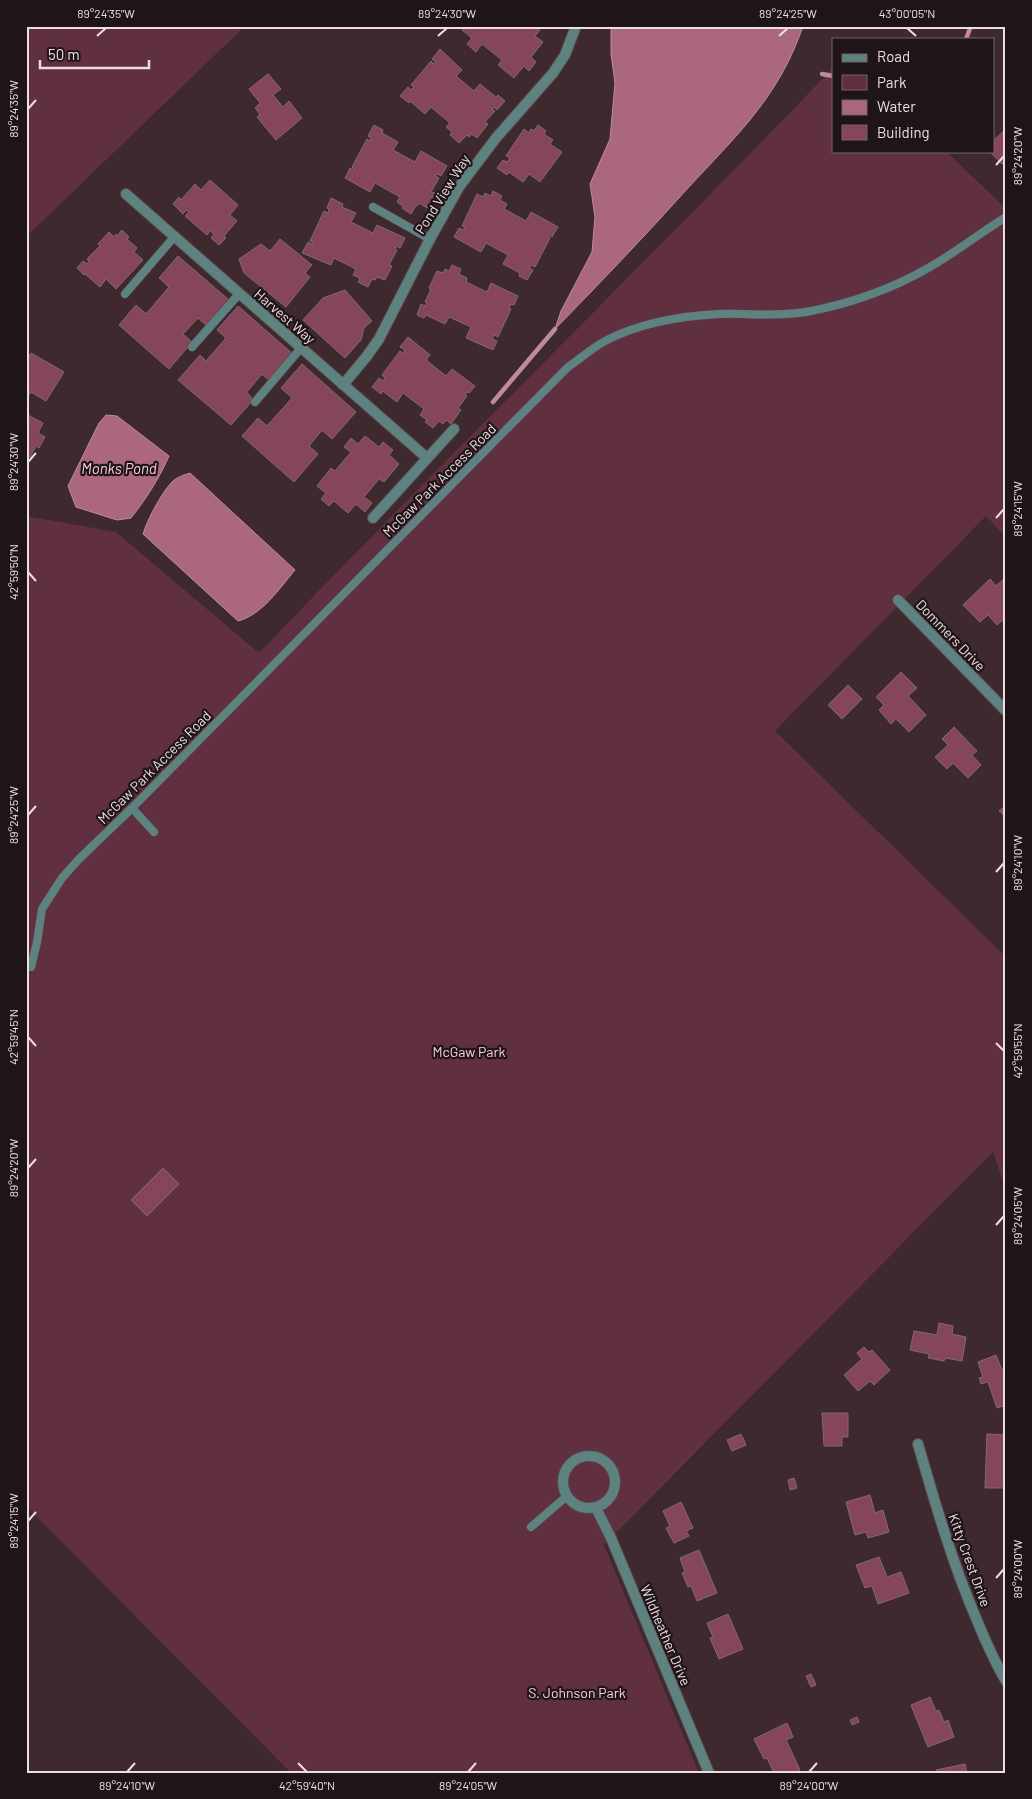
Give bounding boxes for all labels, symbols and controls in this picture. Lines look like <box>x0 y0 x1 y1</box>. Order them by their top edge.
text: 89°24'35"W <box>77 6 135 20</box>
text: 89°24'30"W <box>418 6 477 20</box>
text: 89°24'25"W <box>759 6 817 20</box>
text: 43°00'05"N <box>879 6 935 20</box>
scale bar <box>40 38 149 70</box>
legend <box>832 38 994 152</box>
text: 50 m <box>48 45 80 63</box>
text: Road <box>877 47 910 65</box>
text: Park <box>877 73 907 91</box>
text: 89°24'35"W <box>6 80 20 138</box>
text: Water <box>877 97 916 115</box>
text: Building <box>877 123 930 141</box>
text: 89°24'20"W <box>1010 126 1024 185</box>
street label: Pond View Way <box>411 151 474 237</box>
street label: Harvest Way <box>251 285 319 347</box>
street label: McGaw Park Access Road <box>379 420 499 540</box>
text: 89°24'30"W <box>6 432 20 491</box>
water label: Monks Pond <box>81 459 157 477</box>
text: 89°24'15"W <box>1010 481 1024 537</box>
text: 42°59'50"N <box>6 544 20 600</box>
street label: Dommers Drive <box>913 596 989 674</box>
street label: McGaw Park Access Road <box>94 707 214 827</box>
text: 89°24'25"W <box>6 786 20 844</box>
text: 89°24'10"W <box>1010 834 1024 891</box>
text: 42°59'45"N <box>6 1009 20 1065</box>
text: 42°59'55"N <box>1010 1023 1024 1079</box>
park label: McGaw Park <box>432 1043 506 1060</box>
text: 89°24'20"W <box>6 1138 20 1197</box>
text: 89°24'05"W <box>1010 1186 1024 1245</box>
text: 89°24'15"W <box>6 1493 20 1549</box>
street label: Kitty Crest Drive <box>945 1511 995 1609</box>
text: 89°24'00"W <box>1010 1539 1024 1598</box>
street label: Wildheather Drive <box>637 1582 695 1688</box>
park label: S. Johnson Park <box>528 1684 626 1701</box>
text: 89°24'10"W <box>99 1778 156 1792</box>
text: 42°59'40"N <box>279 1778 335 1792</box>
text: 89°24'05"W <box>439 1778 498 1792</box>
text: 89°24'00"W <box>780 1778 839 1792</box>

